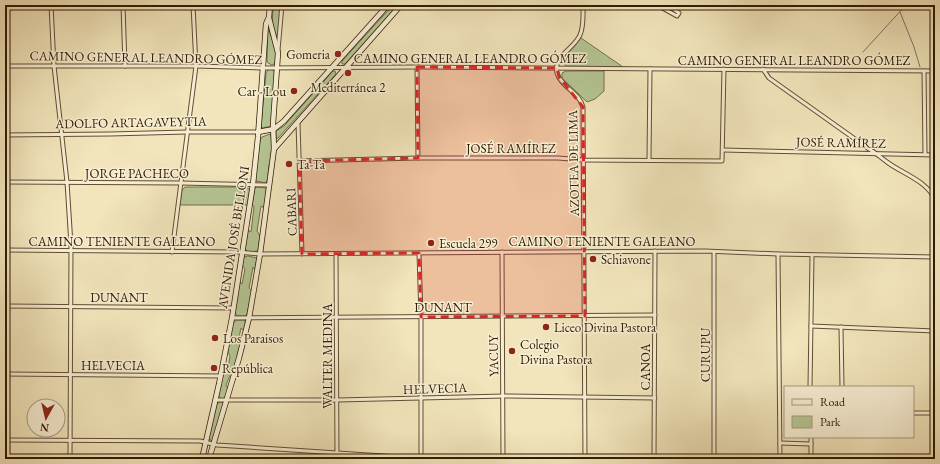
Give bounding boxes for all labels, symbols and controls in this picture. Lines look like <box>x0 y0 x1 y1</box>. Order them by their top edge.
place label: Gomeria <box>286 46 331 63</box>
street label: CAMINO GENERAL LEANDRO GÓMEZ <box>30 47 263 68</box>
marker: Gomeria <box>333 49 343 59</box>
street label: CAMINO GENERAL LEANDRO GÓMEZ <box>354 50 586 67</box>
street label: CAMINO GENERAL LEANDRO GÓMEZ <box>678 52 910 69</box>
marker: Mediterránea 2 <box>343 68 353 78</box>
place label: Mediterránea 2 <box>310 79 386 96</box>
place label: Car - Lou <box>238 83 286 100</box>
marker: Car - Lou <box>289 86 299 96</box>
street label: AZOTEA DE LIMA <box>564 109 583 217</box>
street label: ADOLFO ARTAGAVEYTIA <box>54 113 208 132</box>
street label: JOSÉ RAMÍREZ <box>795 133 886 152</box>
street label: JOSÉ RAMÍREZ <box>465 140 556 157</box>
place label: Ta-Ta <box>297 156 326 173</box>
marker: Ta-Ta <box>284 159 294 169</box>
street label: AVENIDA JOSÉ BELLONI <box>214 164 253 311</box>
street label: JORGE PACHECO <box>84 165 189 182</box>
street label: CABARI <box>282 187 301 237</box>
street label: CAMINO TENIENTE GALEANO <box>29 233 215 250</box>
street label: CAMINO TENIENTE GALEANO <box>509 233 695 250</box>
place label: Escuela 299 <box>439 235 498 252</box>
marker: Escuela 299 <box>426 238 436 248</box>
place label: Schiavone <box>601 251 651 268</box>
marker: Schiavone <box>588 254 598 264</box>
street label: DUNANT <box>90 289 148 306</box>
street label: DUNANT <box>414 299 472 316</box>
street label: WALTER MEDINA <box>319 302 336 409</box>
place label: Liceo Divina Pastora <box>554 319 657 336</box>
marker: Liceo Divina Pastora <box>541 322 551 332</box>
street label: CURUPU <box>697 327 714 382</box>
place label: Los Paraisos <box>223 330 283 347</box>
marker: Los Paraisos <box>210 333 220 343</box>
street label: YACUY <box>485 333 502 377</box>
place label: Colegio Divina Pastora <box>520 336 593 368</box>
street label: CANOA <box>637 342 654 391</box>
marker: Colegio Divina Pastora <box>507 346 517 356</box>
street label: HELVECIA <box>81 357 146 374</box>
place label: República <box>222 360 274 377</box>
marker: República <box>209 363 219 373</box>
street label: HELVECIA <box>403 379 468 398</box>
legend <box>784 386 914 438</box>
text: Road <box>820 394 846 410</box>
north arrow <box>26 398 66 438</box>
text: Park <box>820 414 841 430</box>
text: N <box>39 420 50 435</box>

